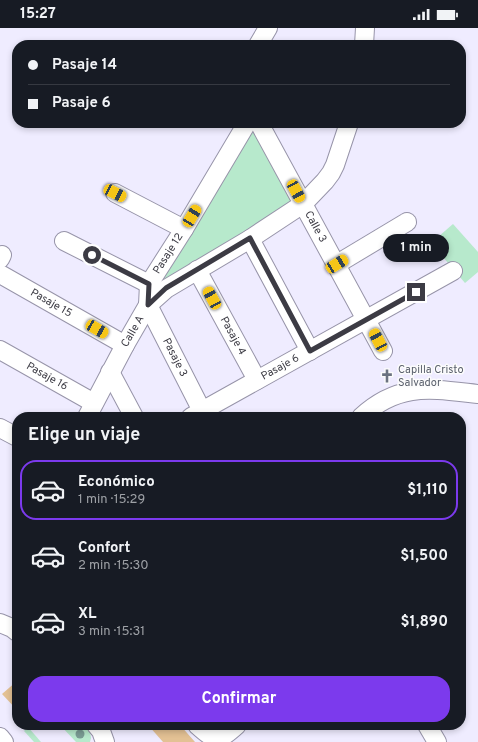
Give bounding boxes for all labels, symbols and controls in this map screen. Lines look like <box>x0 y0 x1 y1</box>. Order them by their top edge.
text: 15:27 <box>20 5 56 24</box>
text: Pasaje 14 <box>52 56 117 75</box>
text: Pasaje 6 <box>52 94 111 113</box>
car <box>285 178 307 204</box>
car <box>102 182 128 204</box>
car <box>181 203 203 229</box>
street label: Calle 3 <box>301 208 330 245</box>
street label: Pasaje 12 <box>150 231 187 277</box>
callout: 1 min <box>383 234 449 262</box>
text: 1 min <box>400 240 432 256</box>
route start <box>83 246 101 264</box>
car <box>324 253 350 275</box>
route end <box>407 283 425 301</box>
car <box>201 285 223 311</box>
street label: Pasaje 15 <box>28 286 75 321</box>
street label: Calle A <box>118 313 147 350</box>
street label: Pasaje 4 <box>217 314 249 358</box>
car <box>84 318 110 340</box>
car <box>367 327 389 353</box>
street label: Pasaje 3 <box>159 336 190 379</box>
street label: Pasaje 6 <box>259 351 302 384</box>
street label: Pasaje 16 <box>24 359 70 394</box>
place label: Capilla Cristo Salvador <box>398 363 464 390</box>
church icon: Capilla Cristo Salvador <box>379 368 395 384</box>
text: Elige un viaje <box>28 424 140 447</box>
icon: car <box>30 472 66 508</box>
text: Económico <box>78 473 155 492</box>
text: $1,110 <box>407 481 448 500</box>
text: 1 min · 15:29 <box>78 492 145 508</box>
icon: car <box>30 538 66 574</box>
text: Confort <box>78 539 130 558</box>
text: $1,500 <box>400 547 448 566</box>
text: 2 min · 15:30 <box>78 558 149 574</box>
icon: car <box>30 604 66 640</box>
text: XL <box>78 605 96 624</box>
text: $1,890 <box>401 613 448 632</box>
text: 3 min · 15:31 <box>78 624 145 640</box>
button: Confirmar <box>28 676 450 722</box>

